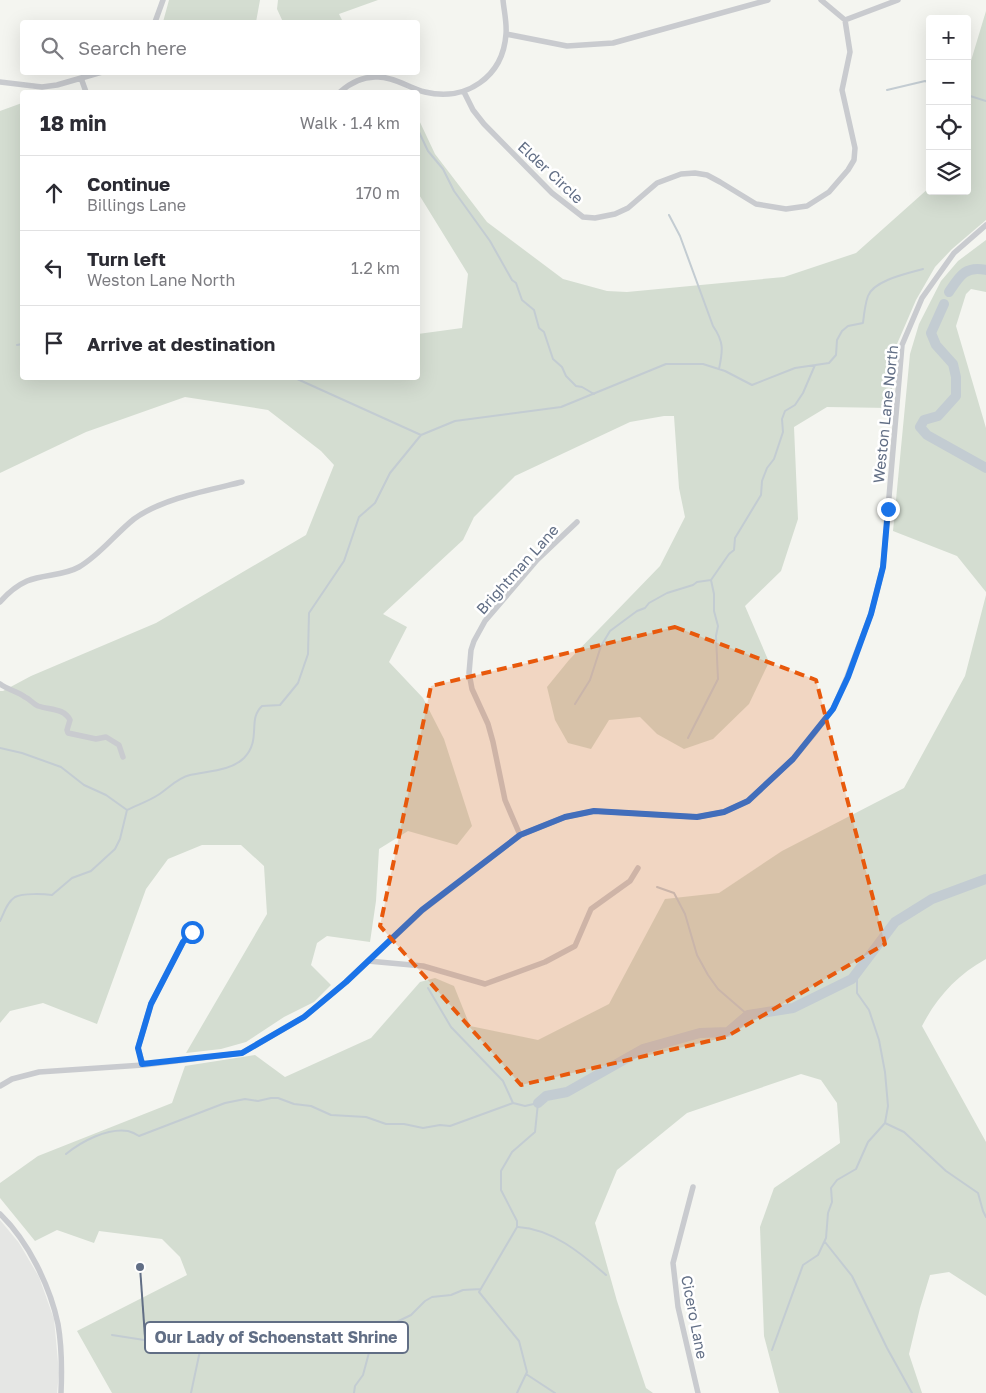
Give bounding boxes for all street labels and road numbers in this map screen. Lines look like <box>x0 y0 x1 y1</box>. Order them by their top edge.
street label: Elder Circle <box>515 137 588 207</box>
street label: Weston Lane North <box>869 344 901 484</box>
street label: Brightman Lane <box>472 520 562 617</box>
street label: Cicero Lane <box>678 1274 712 1361</box>

